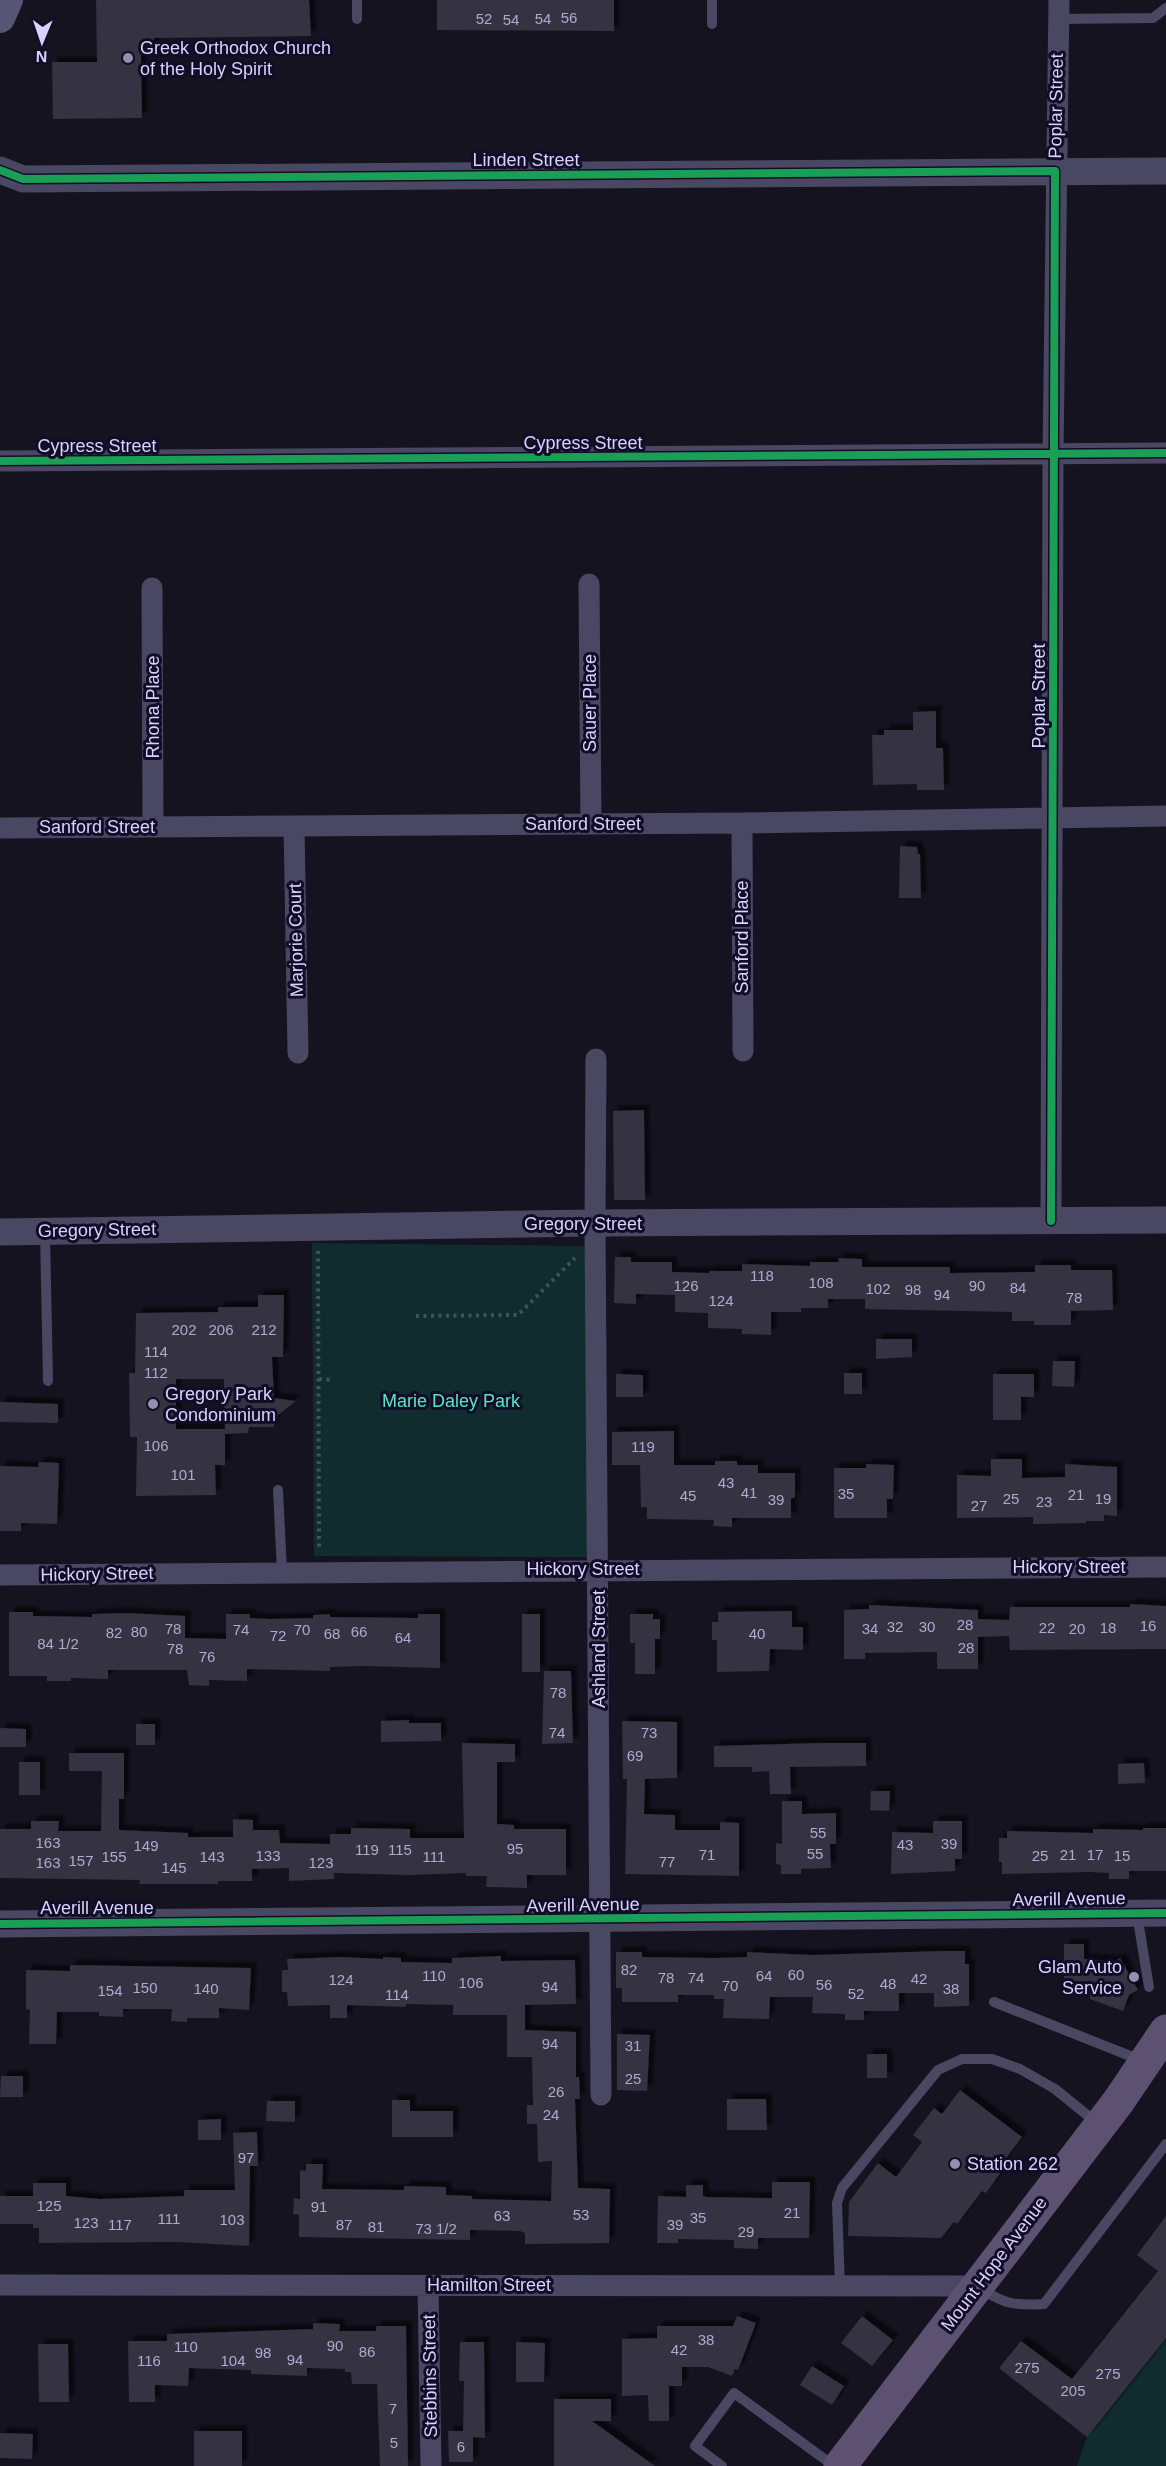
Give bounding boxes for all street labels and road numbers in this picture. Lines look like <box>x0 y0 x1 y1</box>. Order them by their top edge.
street label: Poplar Street <box>1045 53 1067 159</box>
street label: Linden Street <box>472 150 580 170</box>
street label: Cypress Street <box>523 433 643 453</box>
street label: Cypress Street <box>37 436 157 456</box>
street label: Poplar Street <box>1029 643 1049 749</box>
street label: Sauer Place <box>580 654 600 752</box>
street label: Rhona Place <box>143 655 163 759</box>
street label: Sanford Street <box>525 814 641 834</box>
street label: Sanford Street <box>39 817 155 837</box>
street label: Sanford Place <box>732 880 752 994</box>
street label: Marjorie Court <box>285 883 307 997</box>
street label: Gregory Street <box>524 1214 642 1234</box>
street label: Gregory Street <box>38 1219 156 1241</box>
street label: Hickory Street <box>1012 1557 1126 1577</box>
street label: Hickory Street <box>526 1559 640 1579</box>
street label: Hickory Street <box>40 1563 154 1585</box>
street label: Ashland Street <box>589 1590 609 1708</box>
street label: Averill Avenue <box>1012 1888 1126 1910</box>
street label: Averill Avenue <box>526 1894 640 1916</box>
street label: Averill Avenue <box>40 1898 154 1918</box>
street label: Mount Hope Avenue <box>937 2193 1051 2335</box>
street label: Hamilton Street <box>427 2275 551 2295</box>
street label: Stebbins Street <box>419 2314 441 2438</box>

